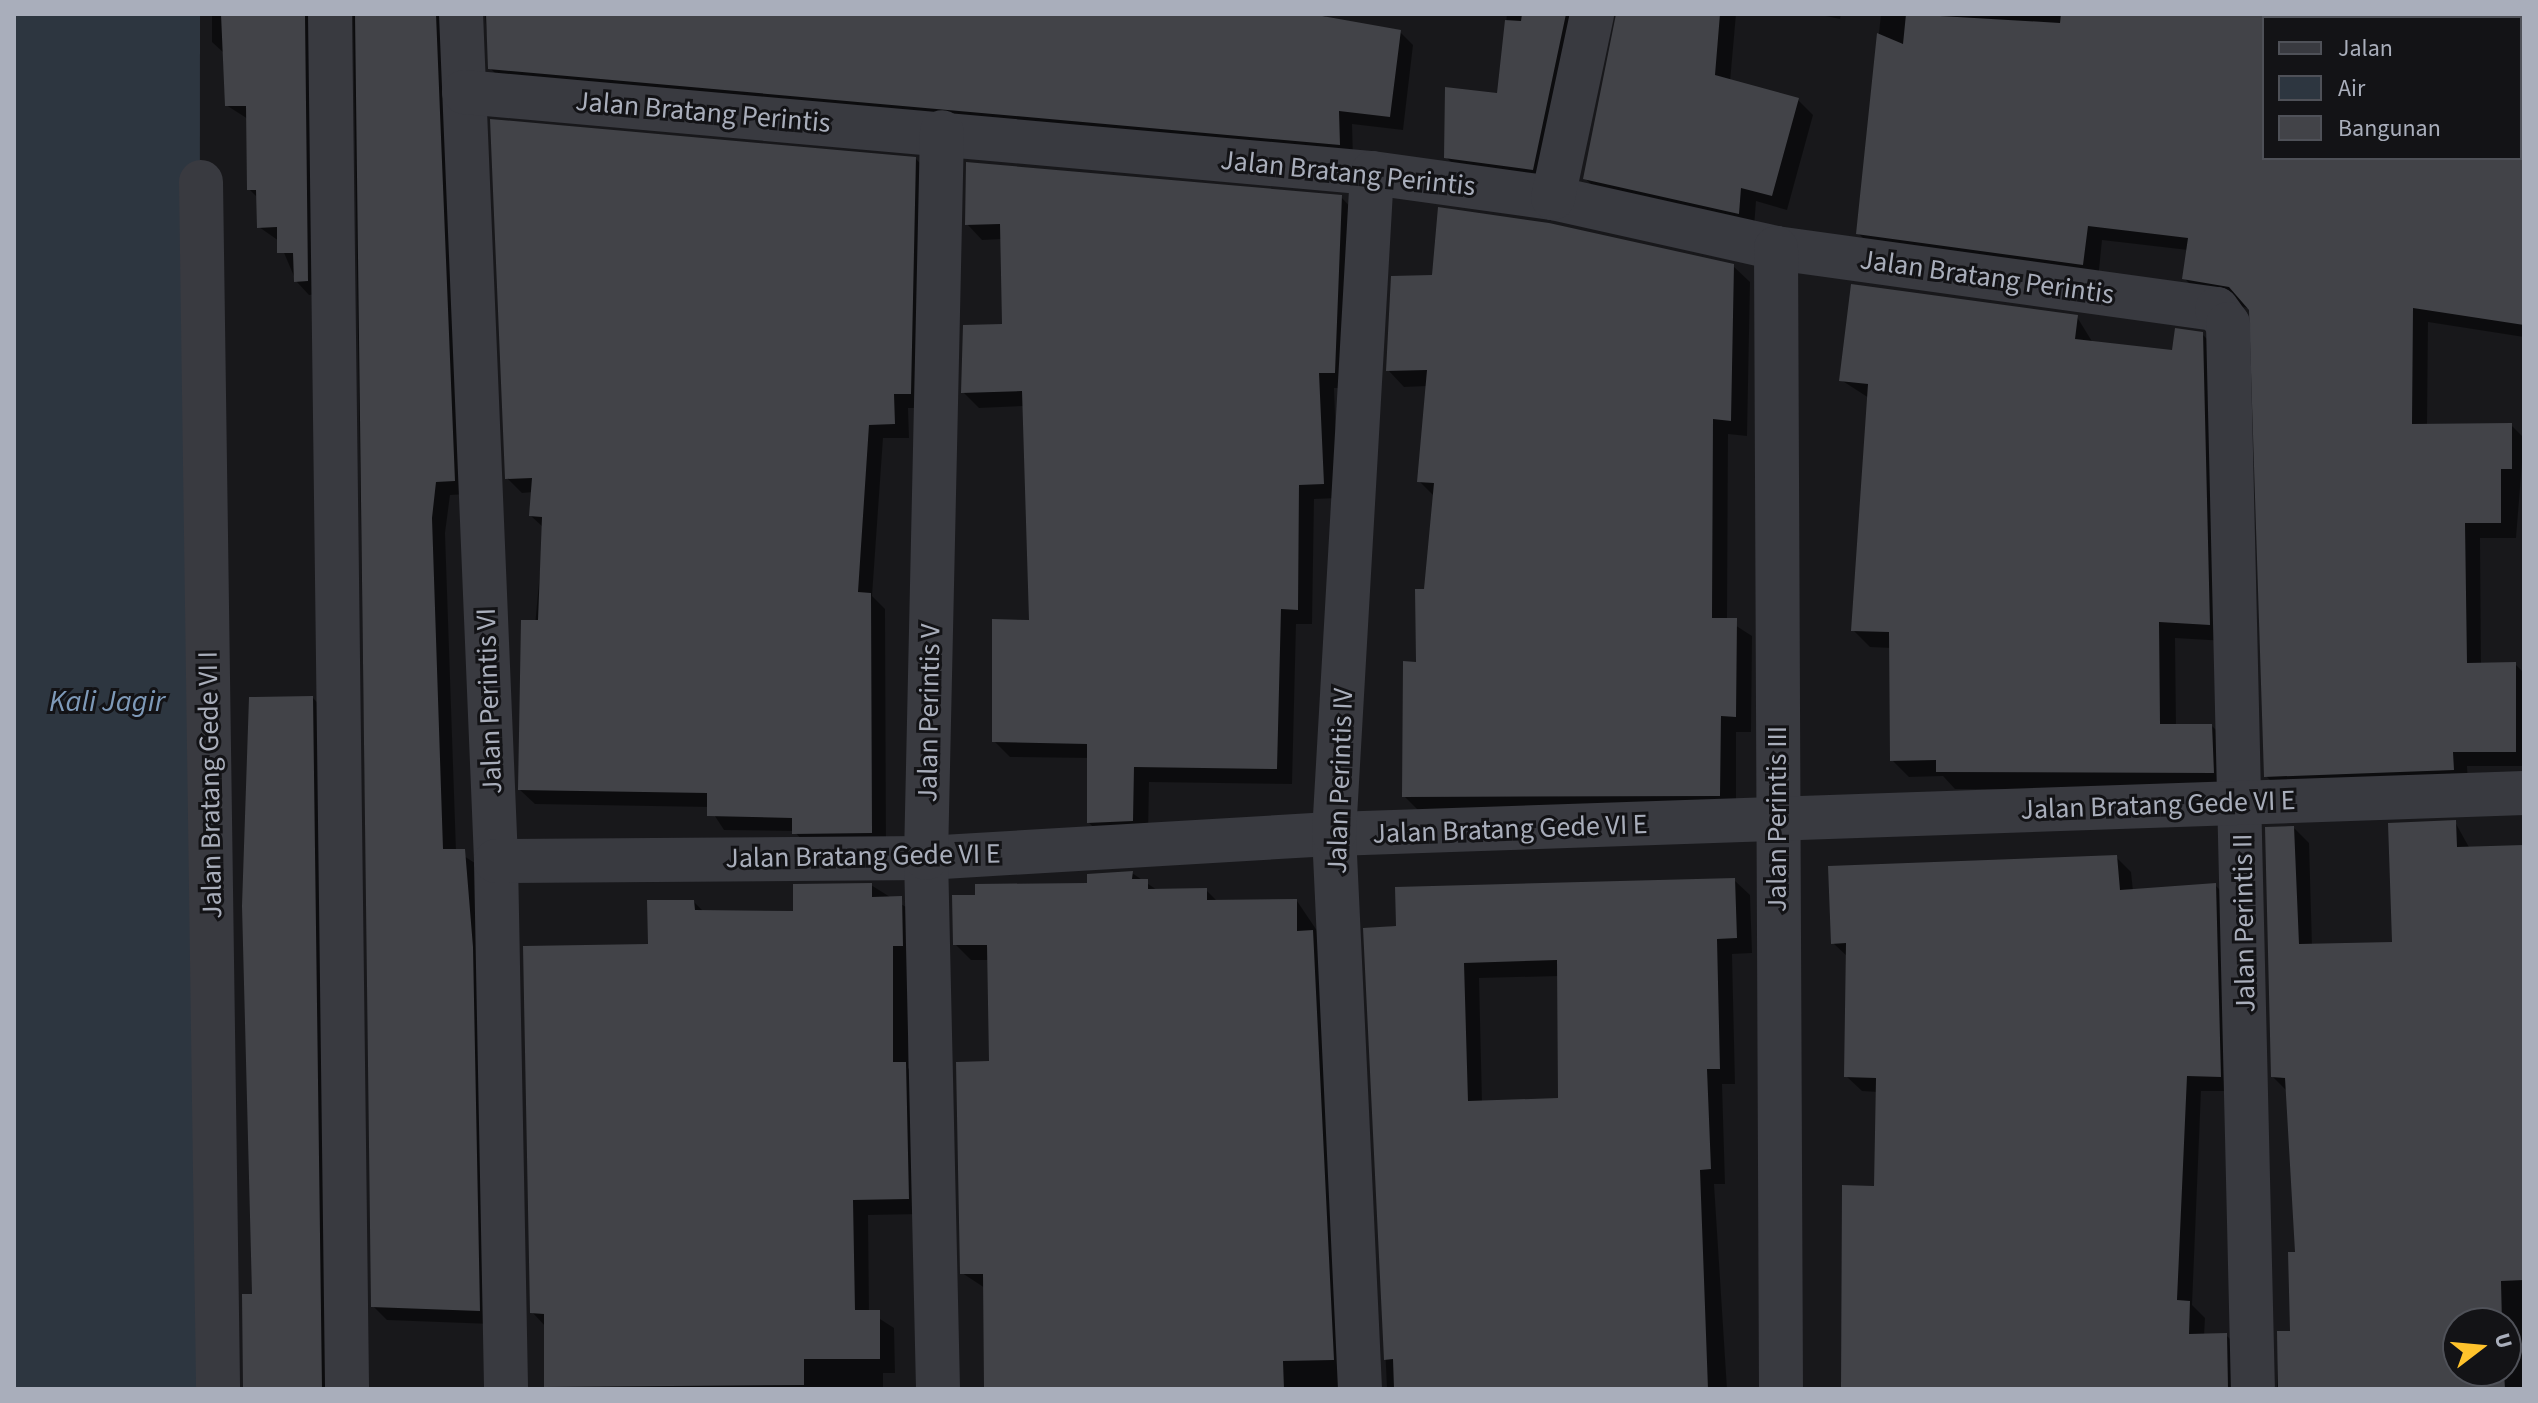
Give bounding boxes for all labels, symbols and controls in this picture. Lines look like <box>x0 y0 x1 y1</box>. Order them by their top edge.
legend <box>2262 16 2522 160</box>
text: Jalan <box>2338 31 2393 66</box>
text: Air <box>2338 71 2365 106</box>
street label: Jalan Bratang Perintis <box>574 84 832 140</box>
text: Bangunan <box>2338 111 2441 146</box>
street label: Jalan Bratang Perintis <box>1219 143 1477 203</box>
street label: Jalan Bratang Perintis <box>1858 243 2116 311</box>
street label: Jalan Perintis VI <box>469 607 509 795</box>
street label: Jalan Perintis V <box>911 623 947 803</box>
street label: Jalan Bratang Gede VI I <box>191 651 229 919</box>
water label: Kali Jagir <box>49 684 165 720</box>
street label: Jalan Perintis IV <box>1320 687 1360 875</box>
street label: Jalan Perintis III <box>1760 726 1794 912</box>
street label: Jalan Bratang Gede VI E <box>2020 783 2296 827</box>
street label: Jalan Bratang Gede VI E <box>1372 807 1648 851</box>
street label: Jalan Perintis II <box>2226 833 2262 1013</box>
street label: Jalan Bratang Gede VI E <box>725 837 1001 875</box>
north arrow <box>2442 1307 2522 1387</box>
text: U <box>2486 1329 2521 1352</box>

